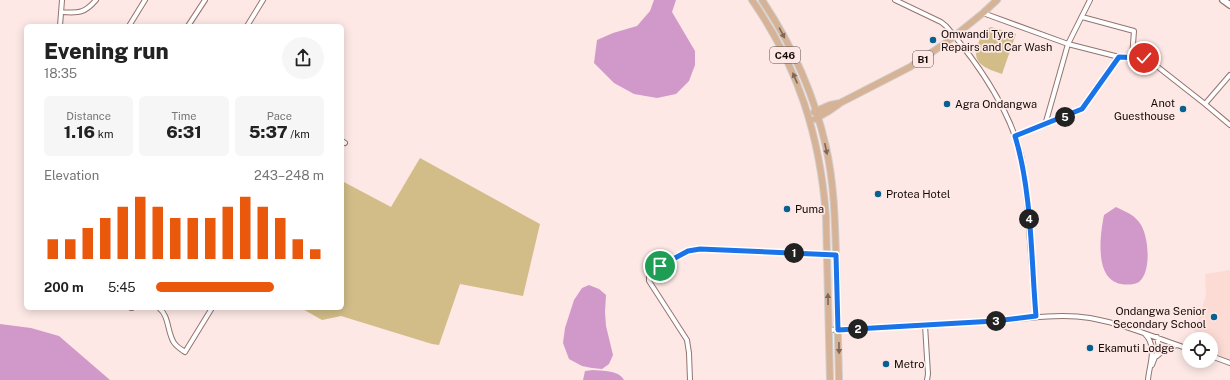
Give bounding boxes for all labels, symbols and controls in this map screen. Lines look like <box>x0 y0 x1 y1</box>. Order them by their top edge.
one-way arrow <box>779 28 786 39</box>
place label: Omwandi Tyre Repairs and Car Wash <box>941 28 1052 53</box>
marker: Omwandi Tyre Repairs and Car Wash <box>928 35 938 45</box>
button: share <box>282 37 324 79</box>
text: Evening run <box>44 38 169 64</box>
pin <box>1127 41 1161 75</box>
road number: C46 <box>770 47 800 63</box>
icon: check <box>1133 47 1155 69</box>
road number: B1 <box>913 51 933 67</box>
text: 18:35 <box>44 66 77 81</box>
one-way arrow <box>792 73 798 84</box>
place label: Anot Guesthouse <box>1114 97 1175 122</box>
place label: Agra Ondangwa <box>955 98 1037 110</box>
marker: Agra Ondangwa <box>942 99 952 109</box>
marker: Anot Guesthouse <box>1178 104 1188 114</box>
pin: 5 <box>1055 107 1075 127</box>
text: Distance <box>66 110 111 122</box>
text: Time <box>171 110 197 122</box>
text: Pace <box>267 110 292 122</box>
text: 5 <box>1061 111 1069 123</box>
text: 1.16 <box>64 122 95 142</box>
text: 6:31 <box>166 122 202 142</box>
text: 5:37 <box>249 122 288 142</box>
text: km <box>95 128 114 140</box>
text: /km <box>288 128 310 140</box>
one-way arrow <box>823 143 829 155</box>
text: Elevation <box>44 168 99 183</box>
text: 243–248 m <box>254 168 324 183</box>
place label: Protea Hotel <box>886 188 950 200</box>
marker: Protea Hotel <box>873 189 883 199</box>
place label: Puma <box>795 203 824 215</box>
marker: Puma <box>782 204 792 214</box>
pin: 4 <box>1019 209 1039 229</box>
text: 4 <box>1025 213 1033 225</box>
pin: 1 <box>784 243 804 263</box>
text: 1 <box>792 247 796 259</box>
pin <box>643 249 677 283</box>
icon: arrive <box>649 255 671 277</box>
text: 200 m <box>44 280 84 295</box>
text: 5:45 <box>108 280 136 295</box>
one-way arrow <box>825 293 832 305</box>
place label: Ondangwa Senior Secondary School <box>1113 305 1206 330</box>
pin: 3 <box>986 311 1006 331</box>
marker: Ondangwa Senior Secondary School <box>1209 312 1219 322</box>
text: 3 <box>992 315 1000 327</box>
pin: 2 <box>848 319 868 339</box>
text: 2 <box>855 323 862 335</box>
map controls <box>1182 332 1218 368</box>
button: locate <box>1182 332 1218 368</box>
one-way arrow <box>835 342 842 354</box>
place label: Ekamuti Lodge <box>1098 342 1174 354</box>
marker: Ekamuti Lodge <box>1085 343 1095 353</box>
place label: Metro <box>894 358 924 370</box>
marker: Metro <box>881 359 891 369</box>

